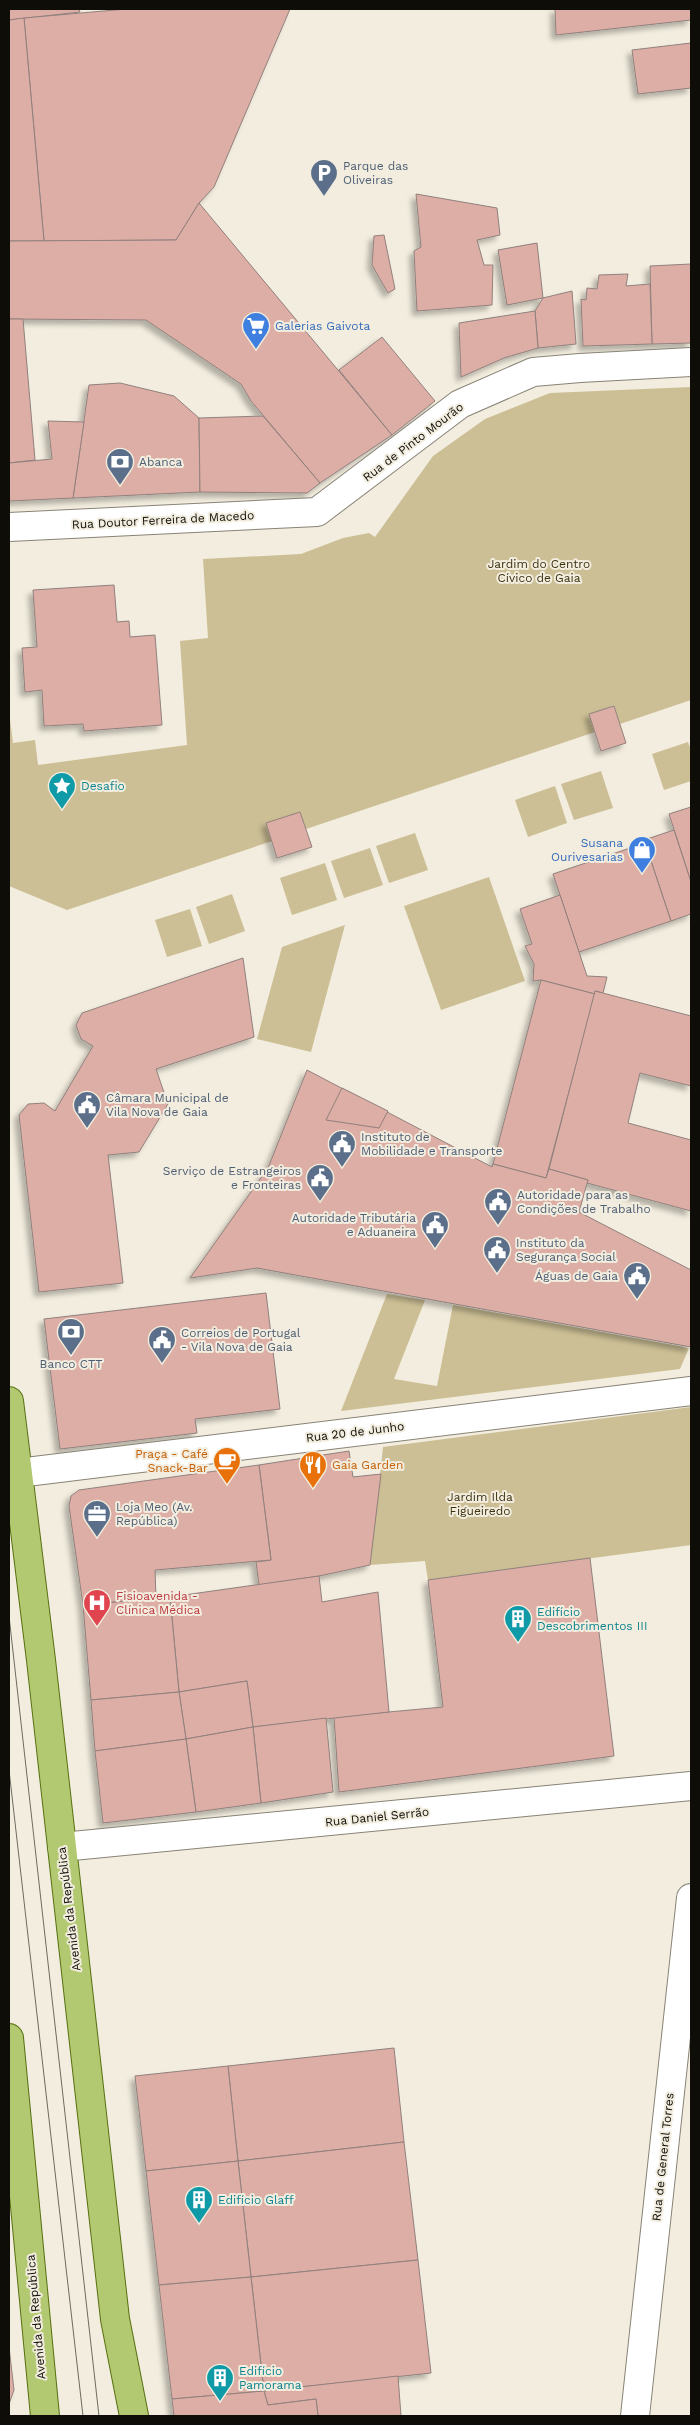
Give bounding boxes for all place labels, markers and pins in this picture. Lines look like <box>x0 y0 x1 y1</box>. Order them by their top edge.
parking icon: Parque das Oliveiras <box>309 158 339 197</box>
place label: Parque das Oliveiras <box>343 159 408 187</box>
supermarket icon: Galerias Gaivota <box>241 311 271 350</box>
place label: Galerias Gaivota <box>275 319 370 333</box>
bank icon: Abanca <box>105 447 135 486</box>
place label: Abanca <box>139 455 182 469</box>
place icon: Desafio <box>47 771 77 810</box>
place label: Desafio <box>81 779 125 793</box>
shop icon: Susana Ourivesarias <box>627 835 657 874</box>
place label: Susana Ourivesarias <box>551 836 623 864</box>
public building icon: Câmara Municipal de Vila Nova de Gaia <box>72 1090 102 1129</box>
place label: Câmara Municipal de Vila Nova de Gaia <box>106 1091 229 1119</box>
public building icon: Instituto de Mobilidade e Transporte <box>327 1129 357 1168</box>
place label: Instituto de Mobilidade e Transporte <box>361 1130 502 1158</box>
public building icon: Serviço de Estrangeiros e Fronteiras <box>305 1163 335 1202</box>
place label: Serviço de Estrangeiros e Fronteiras <box>163 1164 301 1192</box>
public building icon: Autoridade para as Condições de Trabalho <box>483 1187 513 1226</box>
place label: Autoridade para as Condições de Trabalho <box>517 1188 651 1216</box>
public building icon: Autoridade Tributária e Aduaneira <box>420 1210 450 1249</box>
place label: Autoridade Tributária e Aduaneira <box>292 1211 416 1239</box>
public building icon: Instituto da Segurança Social <box>482 1235 512 1274</box>
place label: Instituto da Segurança Social <box>516 1236 616 1264</box>
public building icon: Águas de Gaia <box>622 1261 652 1300</box>
place label: Águas de Gaia <box>535 1269 618 1283</box>
bank icon: Banco CTT <box>56 1317 86 1356</box>
public building icon: Correios de Portugal - Vila Nova de Gaia <box>147 1325 177 1364</box>
place label: Correios de Portugal - Vila Nova de Gaia <box>181 1326 301 1354</box>
place label: Banco CTT <box>40 1357 102 1371</box>
cafe icon: Praça - Café Snack-Bar <box>212 1446 242 1485</box>
place label: Praça - Café Snack-Bar <box>135 1447 208 1475</box>
restaurant icon: Gaia Garden <box>298 1450 328 1489</box>
place label: Gaia Garden <box>332 1458 403 1472</box>
office icon: Loja Meo (Av. República) <box>82 1499 112 1538</box>
place label: Loja Meo (Av. República) <box>116 1500 192 1528</box>
hospital icon: Fisioavenida - Clínica Médica <box>82 1588 112 1627</box>
place label: Fisioavenida - Clínica Médica <box>116 1589 201 1617</box>
building icon: Edifício Descobrimentos III <box>503 1604 533 1643</box>
place label: Edifício Descobrimentos III <box>537 1605 647 1633</box>
building icon: Edifício Glaff <box>184 2185 214 2224</box>
place label: Edifício Glaff <box>218 2193 294 2207</box>
building icon: Edifício Pamorama <box>205 2363 235 2402</box>
place label: Edifício Pamorama <box>239 2364 302 2392</box>

